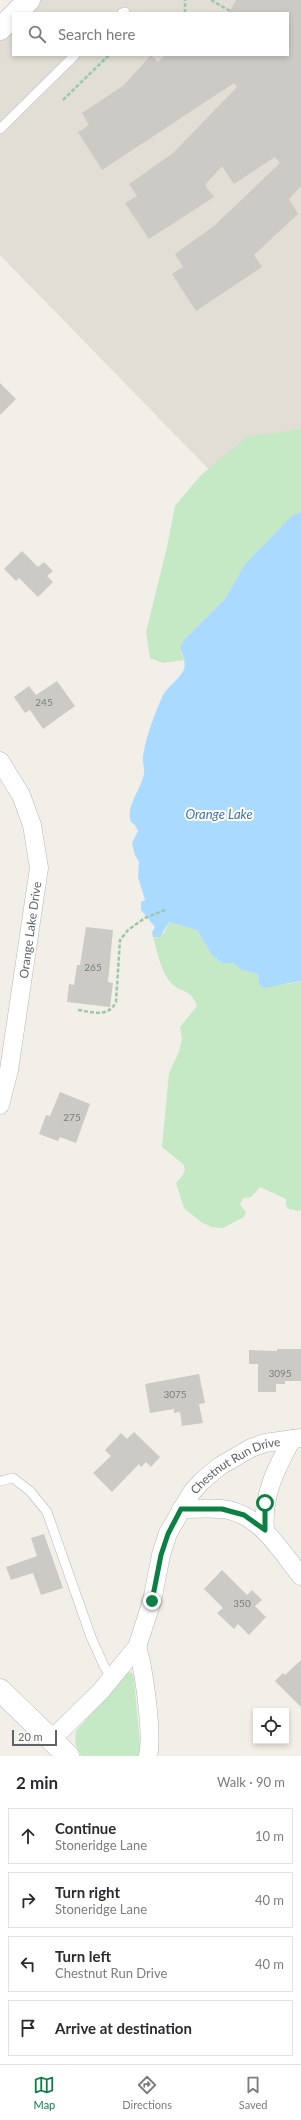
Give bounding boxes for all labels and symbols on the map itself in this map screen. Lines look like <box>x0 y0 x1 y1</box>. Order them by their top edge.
house number: 245 <box>35 696 53 708</box>
water label: Orange Lake <box>185 806 253 822</box>
street label: Orange Lake Drive <box>16 880 44 980</box>
house number: 265 <box>84 961 102 973</box>
house number: 275 <box>63 1111 81 1123</box>
house number: 3095 <box>268 1367 292 1379</box>
house number: 3075 <box>163 1388 187 1400</box>
street label: Chestnut Run Drive <box>187 1433 281 1497</box>
route start <box>256 1494 274 1512</box>
route end <box>143 1592 161 1610</box>
house number: 350 <box>233 1597 251 1609</box>
scale bar <box>12 1728 57 1747</box>

